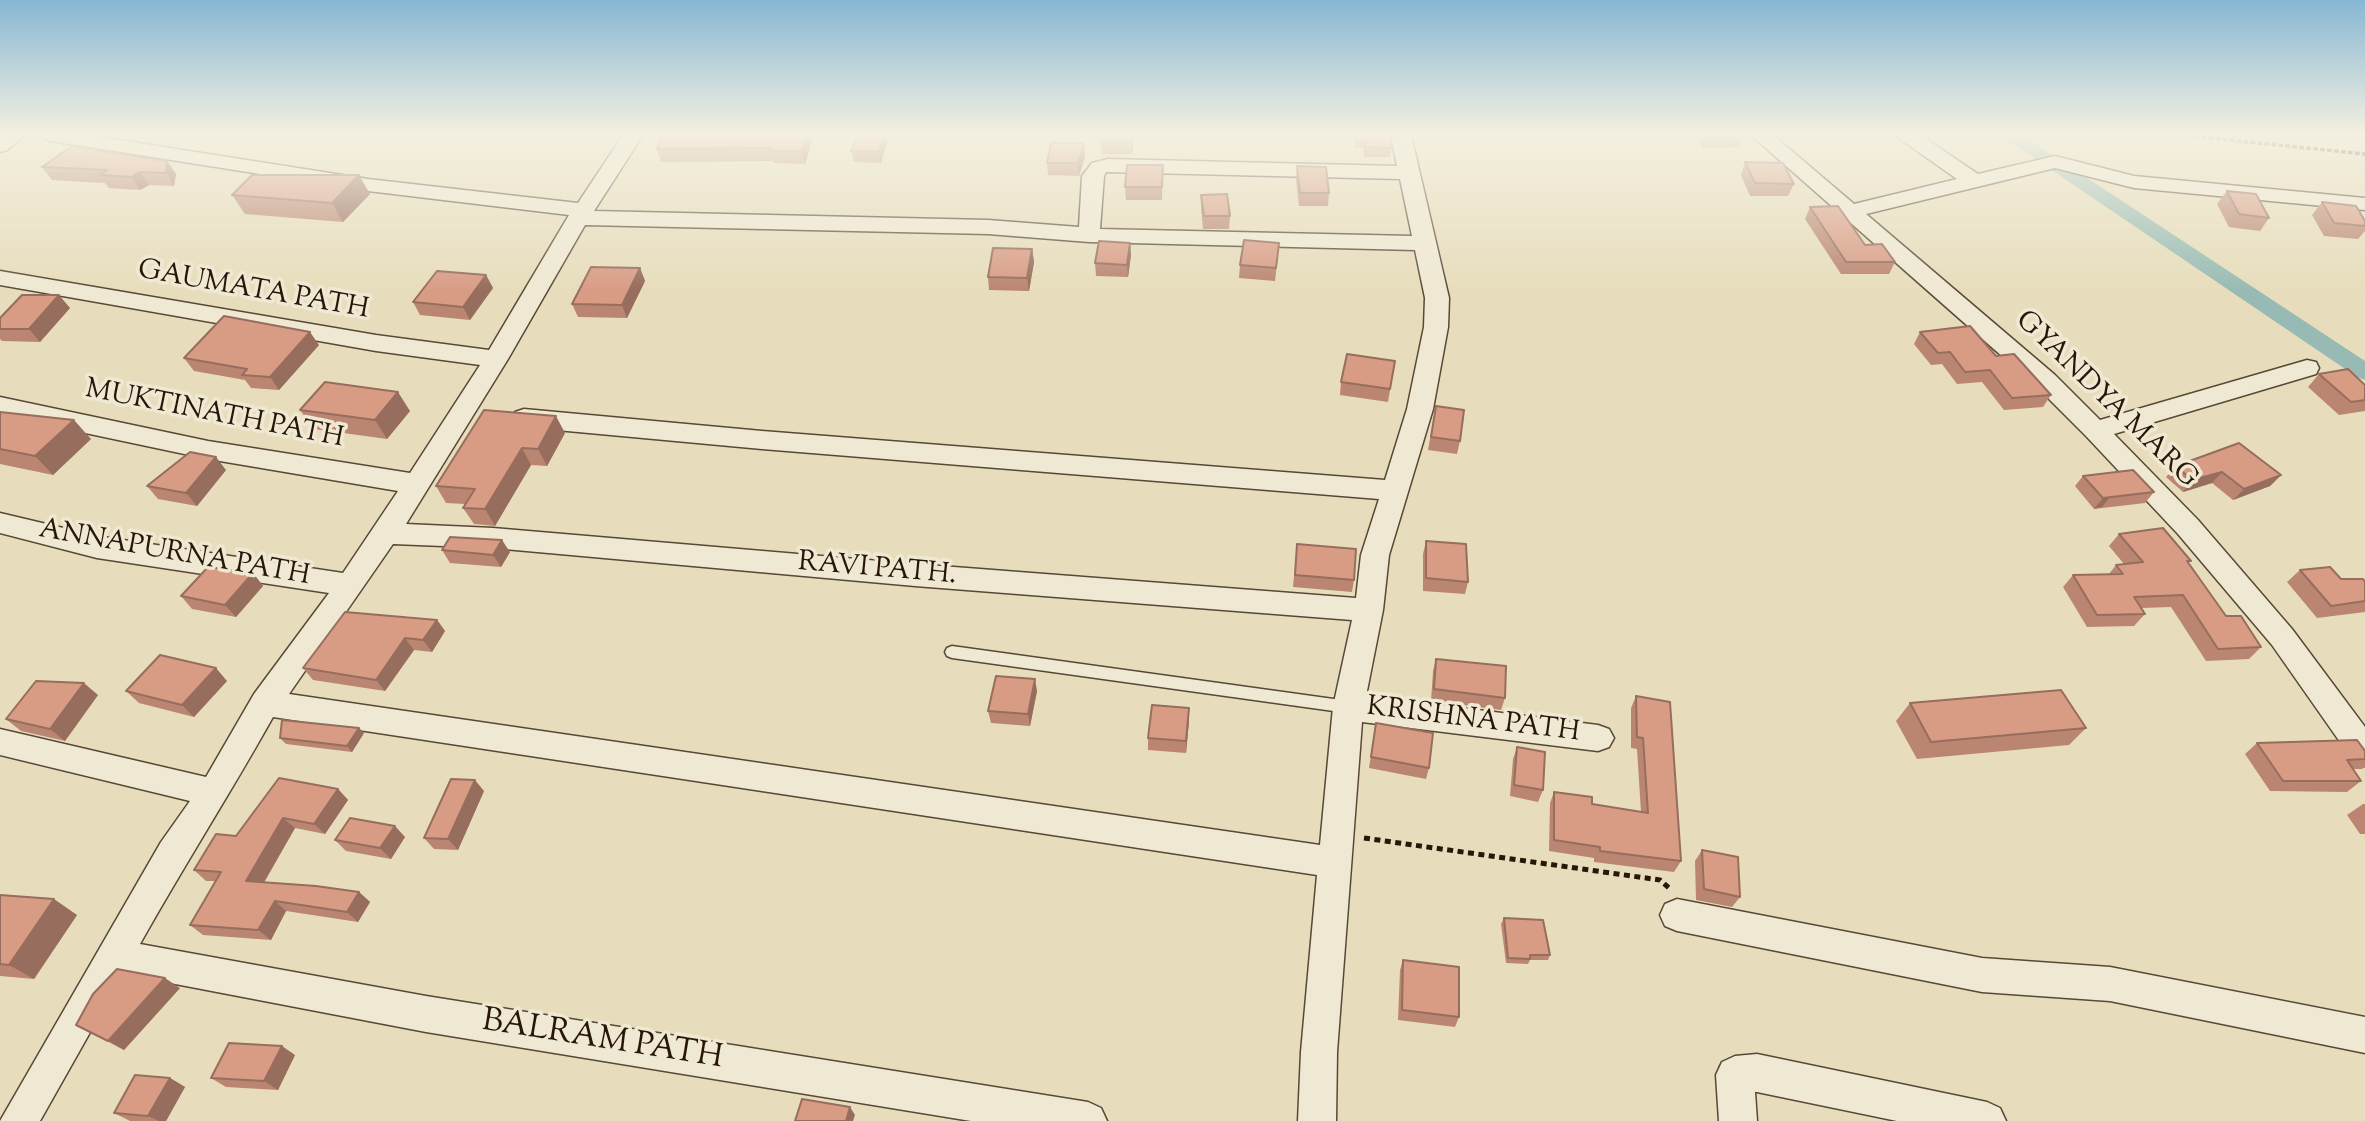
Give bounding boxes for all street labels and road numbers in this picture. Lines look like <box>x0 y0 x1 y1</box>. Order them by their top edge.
street label: GAUMATA PATH <box>135 255 371 329</box>
street label: GYANDYA MARG <box>2007 305 2203 497</box>
street label: MUKTINATH PATH <box>82 374 346 458</box>
street label: ANNAPURNA PATH <box>36 515 312 595</box>
street label: RAVI PATH. <box>796 547 958 595</box>
street label: KRISHNA PATH <box>1365 692 1581 752</box>
street label: BALRAM PATH <box>479 1003 725 1081</box>

